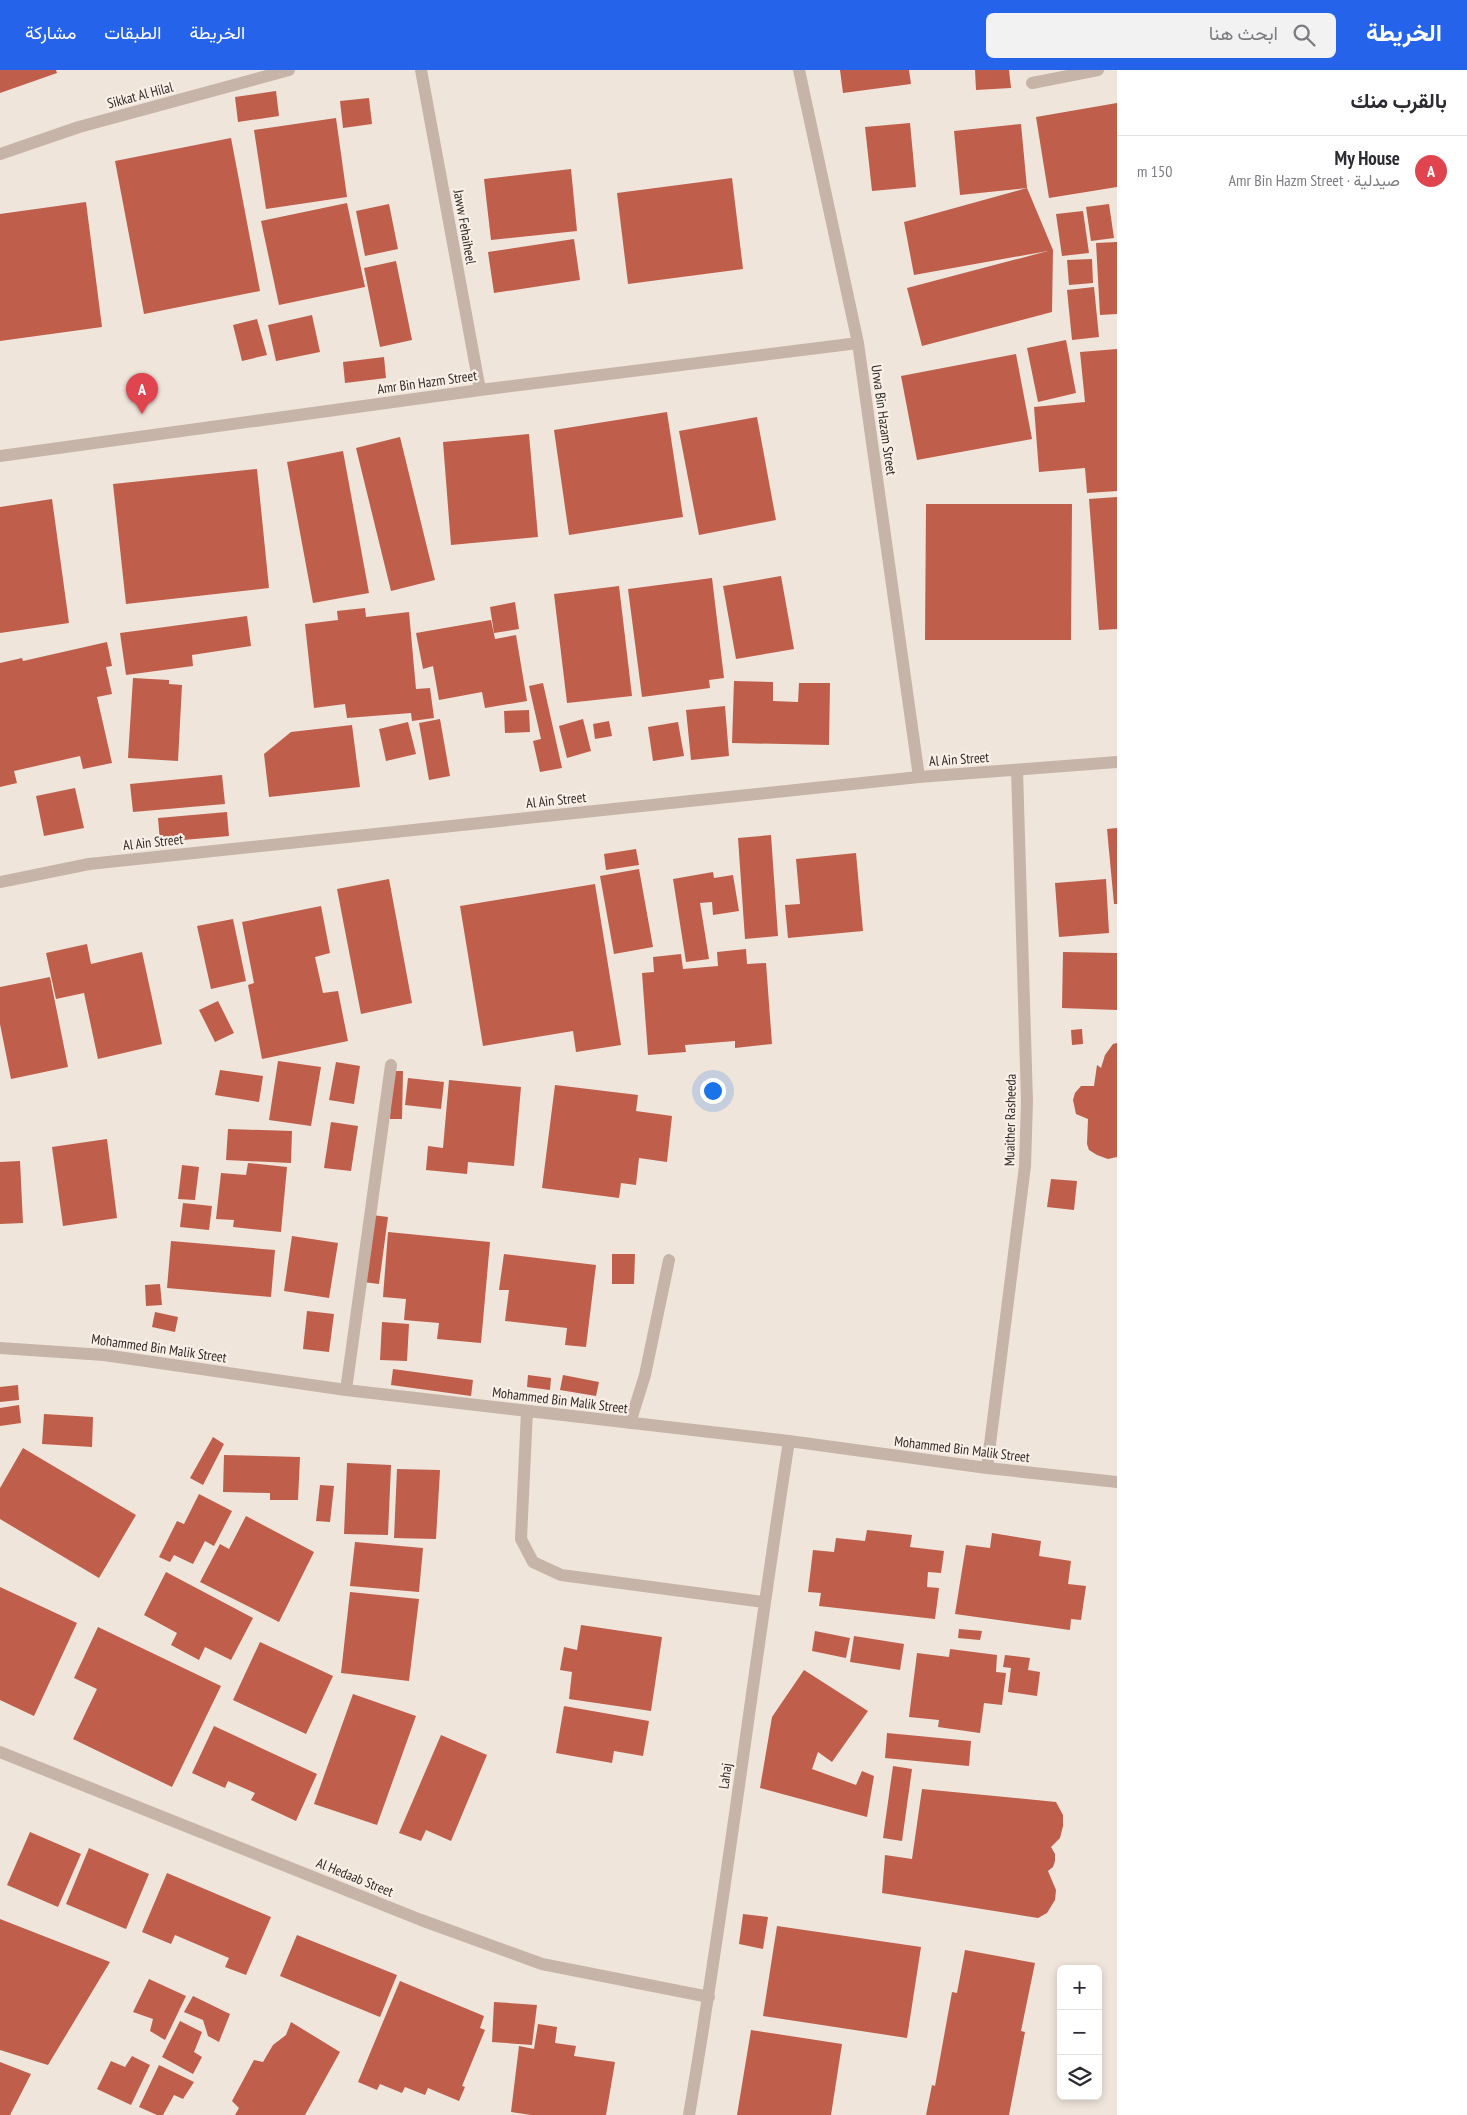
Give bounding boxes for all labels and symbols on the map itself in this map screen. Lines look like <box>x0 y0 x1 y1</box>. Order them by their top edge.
street label: Sikkat Al Hilal <box>105 77 176 112</box>
street label: Jaww Fehaiheel <box>449 187 481 266</box>
street label: Urwa Bin Hazam Street <box>867 364 901 477</box>
street label: Amr Bin Hazm Street <box>376 366 478 398</box>
pin: A <box>126 373 158 414</box>
street label: Al Ain Street <box>928 748 990 770</box>
street label: Al Ain Street <box>525 788 587 812</box>
street label: Al Ain Street <box>122 830 184 854</box>
street label: Muaither Rasheeda <box>1000 1074 1020 1166</box>
your location <box>700 1078 726 1104</box>
street label: Mohammed Bin Malik Street <box>90 1330 228 1366</box>
street label: Mohammed Bin Malik Street <box>491 1383 629 1417</box>
street label: Mohammed Bin Malik Street <box>893 1432 1031 1466</box>
street label: Lahaj <box>714 1762 736 1790</box>
street label: Al Hedaab Street <box>314 1853 396 1901</box>

